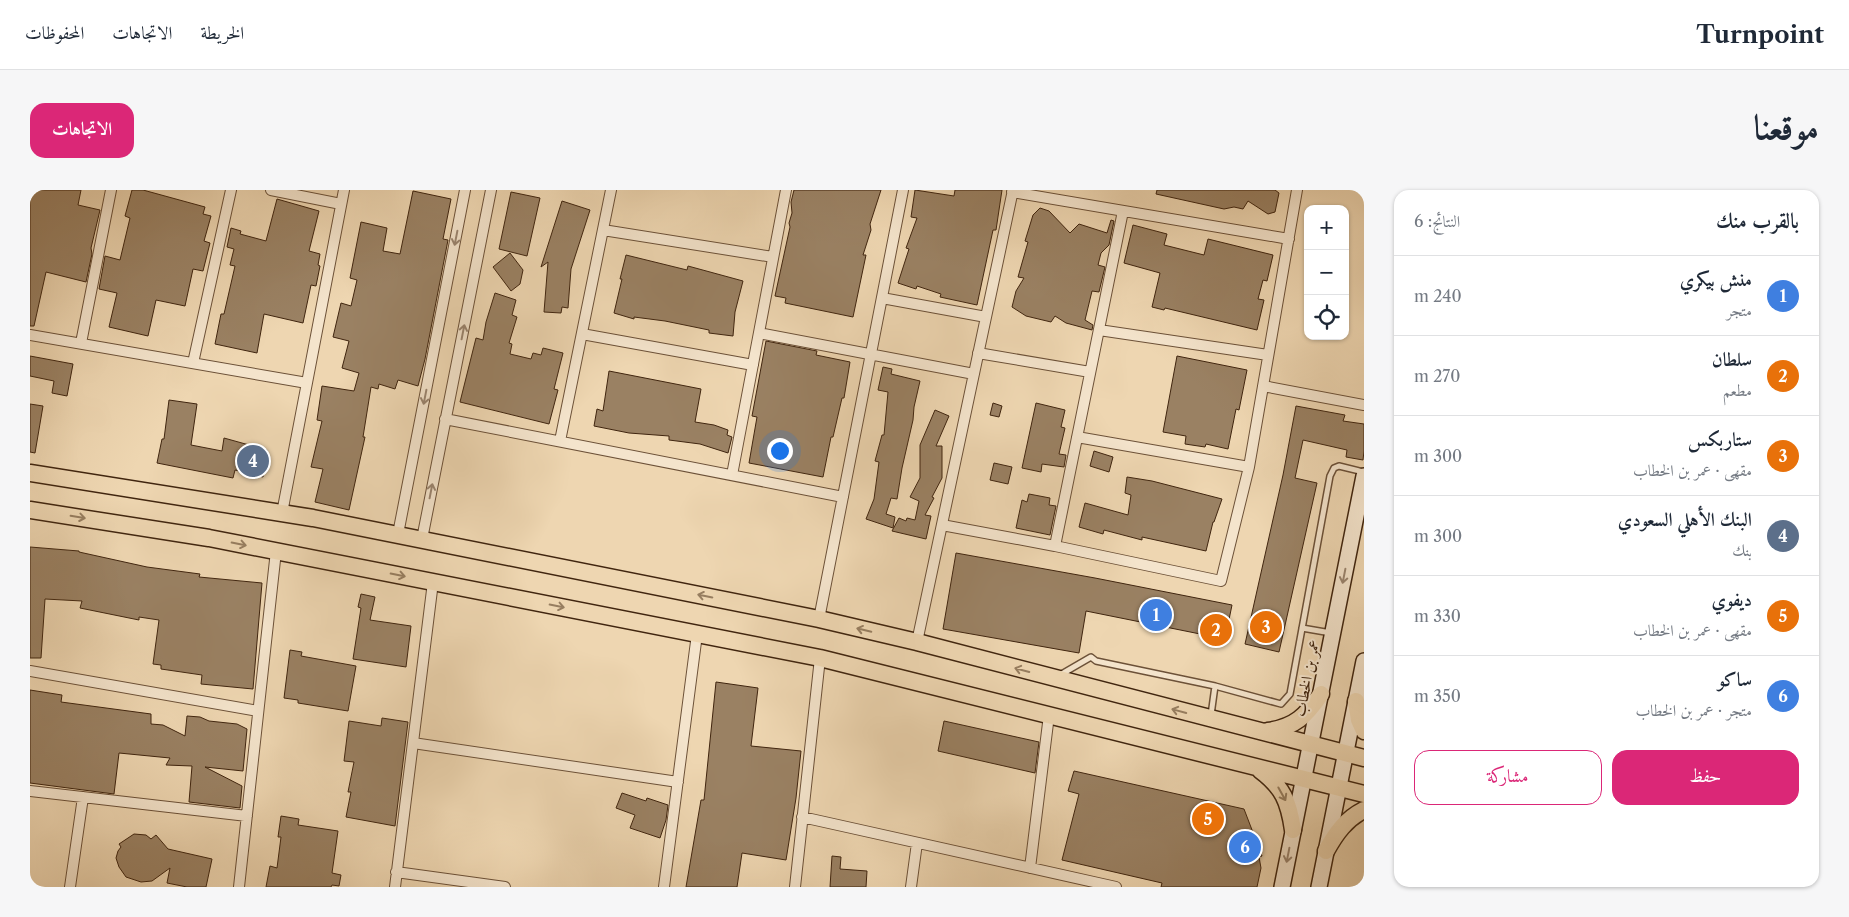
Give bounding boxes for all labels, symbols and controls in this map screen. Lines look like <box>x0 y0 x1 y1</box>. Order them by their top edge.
text: Turnpoint <box>1696 20 1824 49</box>
text: المحفوظات <box>25 22 84 44</box>
text: الاتجاهات <box>112 22 172 44</box>
text: الخريطة <box>200 22 244 44</box>
button: الاتجاهات <box>30 103 134 158</box>
text: موقعنا <box>1754 105 1819 148</box>
map controls <box>1304 205 1349 340</box>
button: + <box>1304 205 1349 250</box>
text: بالقرب منك <box>1716 208 1799 233</box>
text: النتائج: 6 <box>1414 211 1460 231</box>
one-way arrow <box>451 229 460 245</box>
button: − <box>1304 250 1349 295</box>
text: منش بيكري <box>1680 268 1752 291</box>
text: 240 m <box>1414 286 1462 306</box>
text: 1 <box>1779 286 1787 306</box>
button: locate <box>1304 295 1349 340</box>
text: متجر <box>1727 300 1752 320</box>
one-way arrow <box>458 324 468 340</box>
text: سلطان <box>1712 348 1752 371</box>
text: 270 m <box>1414 366 1460 386</box>
text: 2 <box>1778 366 1788 386</box>
text: مطعم <box>1723 380 1752 400</box>
one-way arrow <box>419 389 429 405</box>
text: ستاربكس <box>1688 428 1752 451</box>
your location <box>767 438 793 464</box>
pin: 4 <box>237 442 269 480</box>
text: 300 m <box>1414 446 1462 466</box>
text: 3 <box>1778 446 1788 466</box>
text: مقهى · عمر بن الخطاب <box>1633 460 1752 480</box>
one-way arrow <box>427 484 436 500</box>
text: البنك الأهلي السعودي <box>1618 508 1752 531</box>
one-way arrow <box>70 513 86 523</box>
text: 300 m <box>1414 526 1462 546</box>
text: 4 <box>1778 526 1788 546</box>
one-way arrow <box>230 539 246 549</box>
text: بنك <box>1732 540 1752 560</box>
one-way arrow <box>1339 567 1348 583</box>
one-way arrow <box>390 571 406 580</box>
text: ديفوي <box>1712 588 1752 611</box>
one-way arrow <box>698 591 714 601</box>
pin: 1 <box>1140 596 1172 634</box>
one-way arrow <box>549 602 565 612</box>
text: 330 m <box>1414 606 1461 626</box>
text: 5 <box>1779 606 1787 626</box>
pin: 3 <box>1250 608 1282 646</box>
pin: 2 <box>1200 611 1232 649</box>
text: مقهى · عمر بن الخطاب <box>1633 620 1752 640</box>
one-way arrow <box>857 625 873 634</box>
street label: عمر بن الخطاب <box>1289 638 1324 718</box>
one-way arrow <box>1014 664 1030 674</box>
text: ساكو <box>1718 668 1752 691</box>
text: 350 m <box>1414 686 1461 706</box>
text: 6 <box>1778 686 1788 706</box>
text: متجر · عمر بن الخطاب <box>1635 700 1752 720</box>
one-way arrow <box>1172 705 1188 715</box>
button: مشاركة <box>1414 750 1602 805</box>
button: حفظ <box>1612 750 1799 805</box>
one-way arrow <box>1278 786 1288 800</box>
pin: 5 <box>1192 800 1224 838</box>
pin: 6 <box>1229 828 1261 866</box>
one-way arrow <box>1283 847 1292 863</box>

